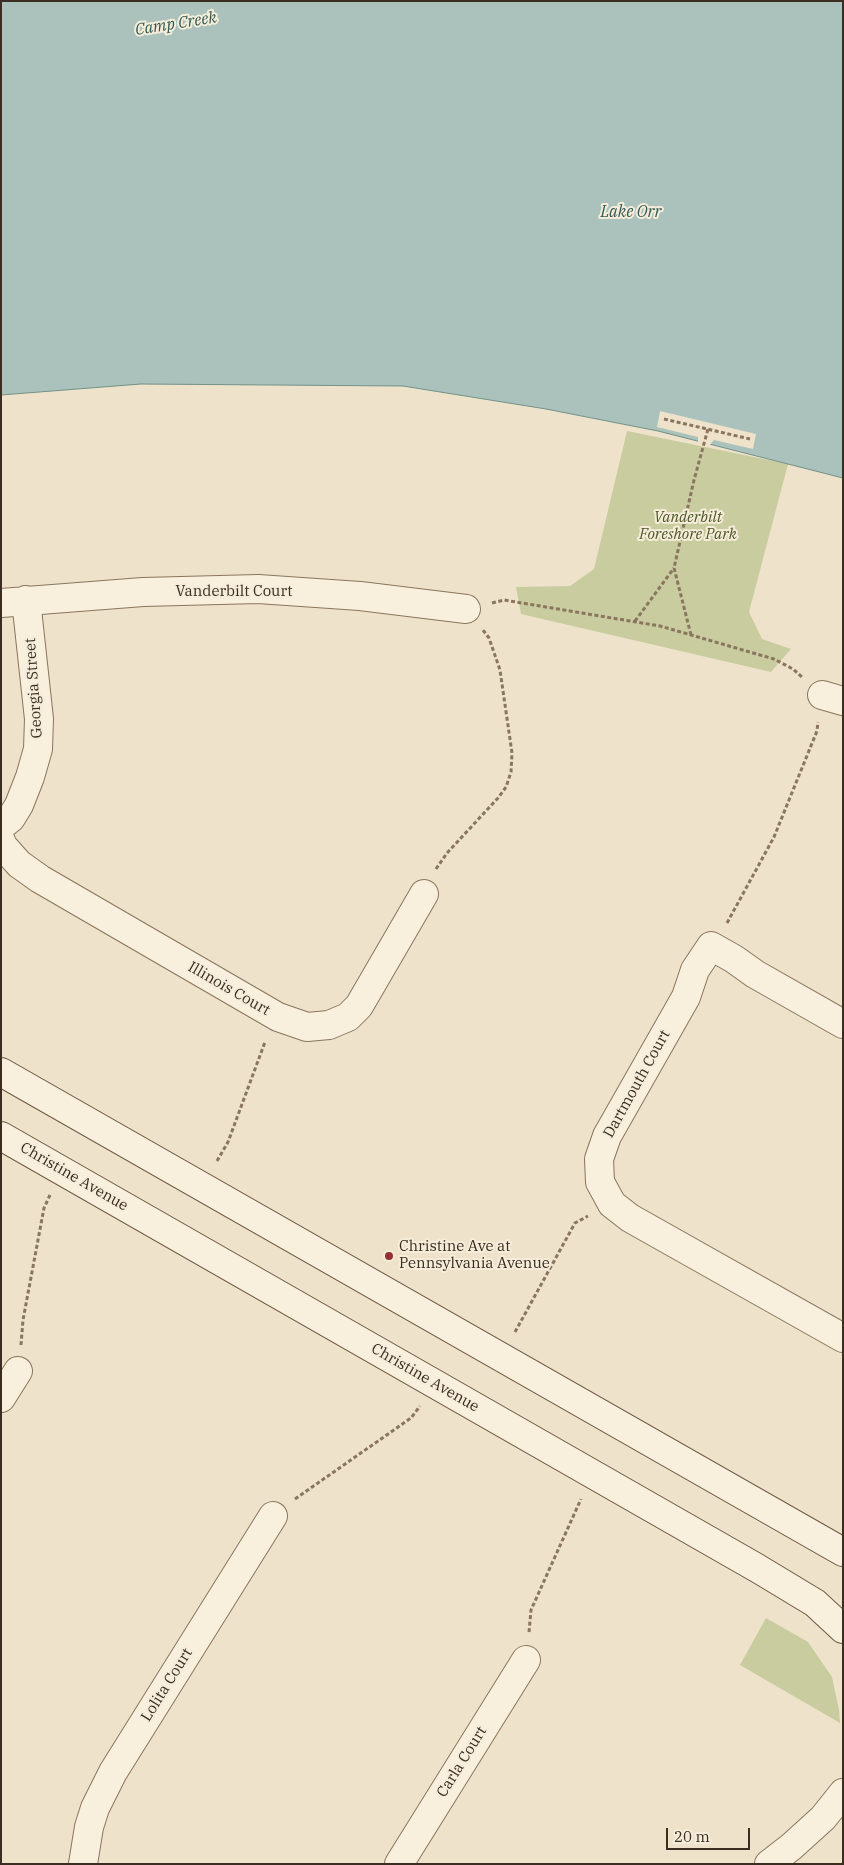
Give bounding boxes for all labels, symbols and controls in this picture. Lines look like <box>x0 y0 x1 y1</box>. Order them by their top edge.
water label: Camp Creek <box>134 8 218 40</box>
water label: Lake Orr <box>600 202 662 222</box>
park label: Vanderbilt Foreshore Park <box>639 509 737 544</box>
street label: Vanderbilt Court <box>176 583 292 601</box>
street label: Georgia Street <box>22 637 46 739</box>
street label: Illinois Court <box>185 958 273 1020</box>
street label: Dartmouth Court <box>600 1027 674 1141</box>
street label: Christine Avenue <box>17 1139 131 1215</box>
place label: Christine Ave at Pennsylvania Avenue <box>399 1238 550 1273</box>
marker: Christine Ave at Pennsylvania Avenue <box>383 1250 395 1262</box>
street label: Christine Avenue <box>368 1340 482 1416</box>
street label: Lolita Court <box>137 1645 197 1725</box>
street label: Carla Court <box>433 1723 491 1801</box>
scale bar <box>669 1818 753 1850</box>
text: 20 m <box>674 1827 710 1846</box>

